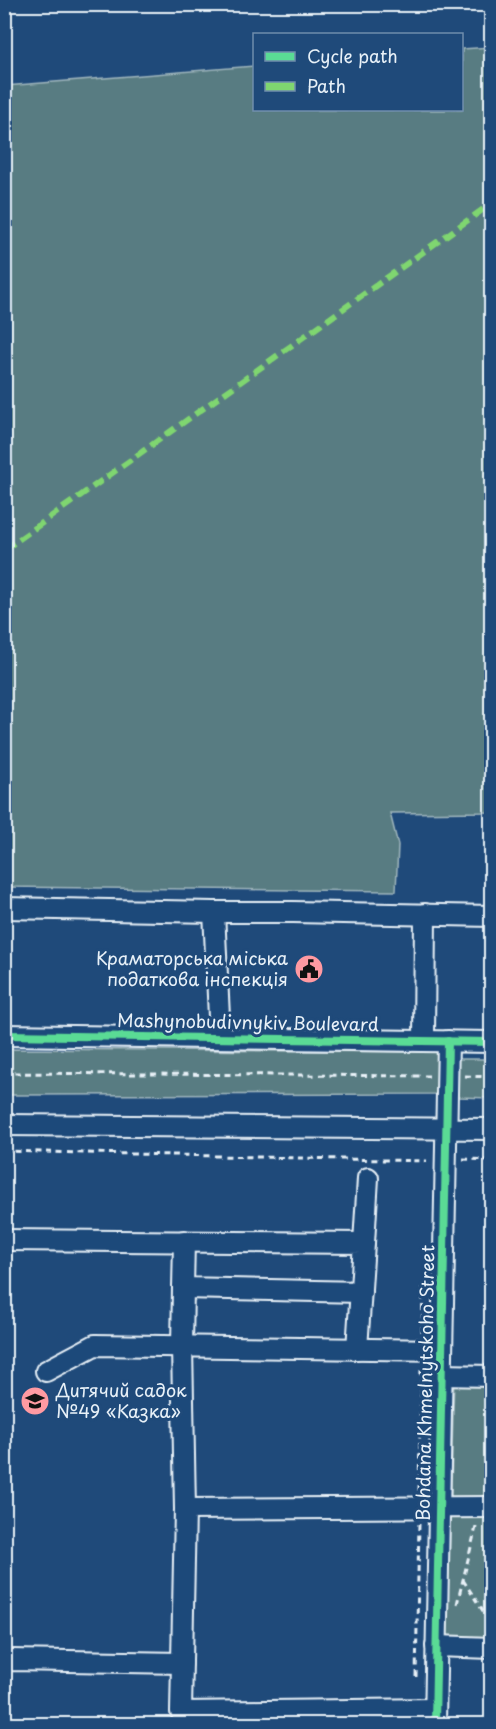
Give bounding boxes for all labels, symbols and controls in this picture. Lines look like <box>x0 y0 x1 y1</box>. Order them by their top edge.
legend <box>253 33 463 111</box>
text: Cycle path <box>307 42 398 69</box>
text: Path <box>307 72 346 99</box>
place label: Краматорська міська податкова інспекція <box>96 944 289 992</box>
public building icon: Краматорська міська податкова інспекція <box>293 953 325 985</box>
street label: Mashynobudivnykiv Boulevard <box>117 1006 379 1037</box>
street label: Bohdana Khmelnytskoho Street <box>409 1245 440 1521</box>
place label: Дитячий садок №49 «Казка» <box>55 1376 187 1424</box>
school or university icon: Дитячий садок №49 «Казка» <box>19 1385 51 1417</box>

